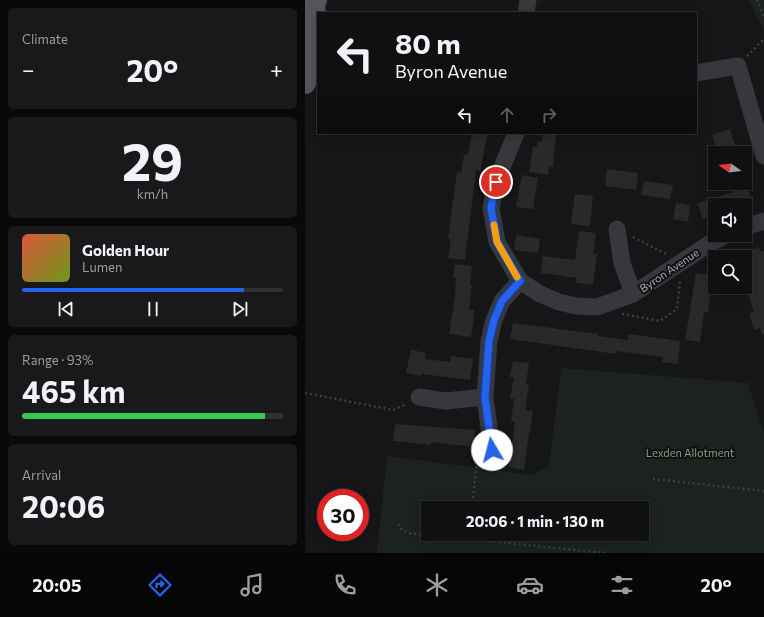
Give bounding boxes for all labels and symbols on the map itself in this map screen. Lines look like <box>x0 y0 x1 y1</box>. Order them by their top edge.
north arrow <box>708 146 752 190</box>
pin <box>479 165 513 199</box>
street label: Byron Avenue <box>637 245 701 295</box>
position arrow <box>471 429 513 471</box>
park label: Lexden Allotment <box>646 446 735 459</box>
speed limit sign: 30 <box>317 489 369 541</box>

